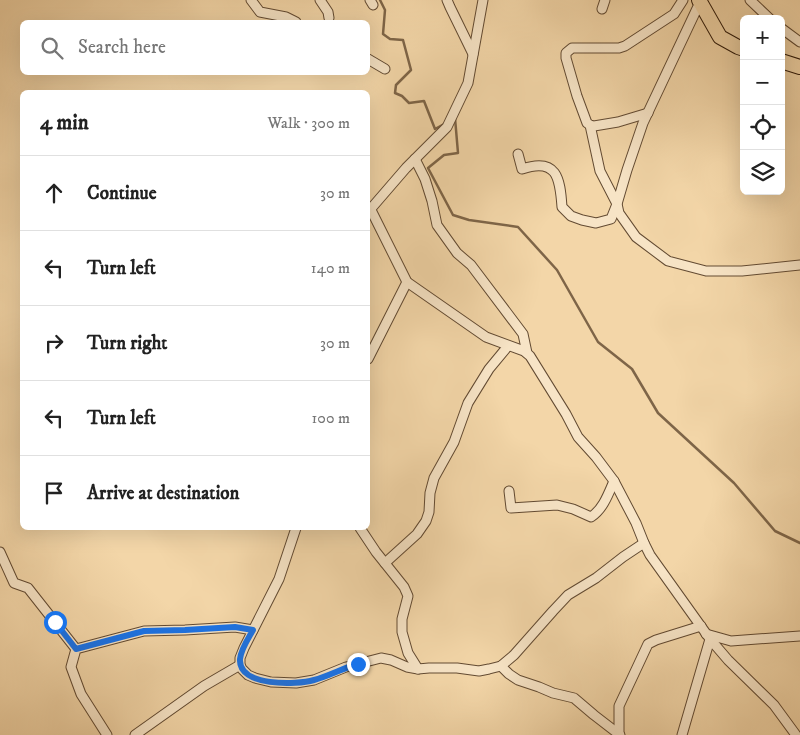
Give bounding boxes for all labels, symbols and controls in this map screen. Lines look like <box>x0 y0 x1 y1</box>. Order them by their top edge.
map controls <box>740 15 785 195</box>
button: + <box>740 15 785 60</box>
search box <box>20 20 370 75</box>
icon: search <box>38 34 66 62</box>
text: Search here <box>78 36 166 59</box>
button: − <box>740 60 785 105</box>
button: locate <box>740 105 785 150</box>
text: 4 min <box>40 110 89 136</box>
text: Walk · 300 m <box>267 113 350 133</box>
button: layers <box>740 150 785 195</box>
icon: ahead <box>40 179 68 207</box>
text: Continue <box>87 182 157 205</box>
text: 30 m <box>320 183 350 203</box>
icon: left <box>40 254 68 282</box>
text: Turn left <box>87 257 156 280</box>
text: 140 m <box>311 258 350 278</box>
icon: right <box>40 329 68 357</box>
text: Turn right <box>87 332 167 355</box>
text: 30 m <box>320 333 350 353</box>
icon: left <box>40 404 68 432</box>
text: Turn left <box>87 407 156 430</box>
text: 100 m <box>312 408 350 428</box>
icon: arrive <box>40 479 68 507</box>
text: Arrive at destination <box>87 482 239 505</box>
route start <box>44 611 67 634</box>
route end <box>347 653 370 676</box>

